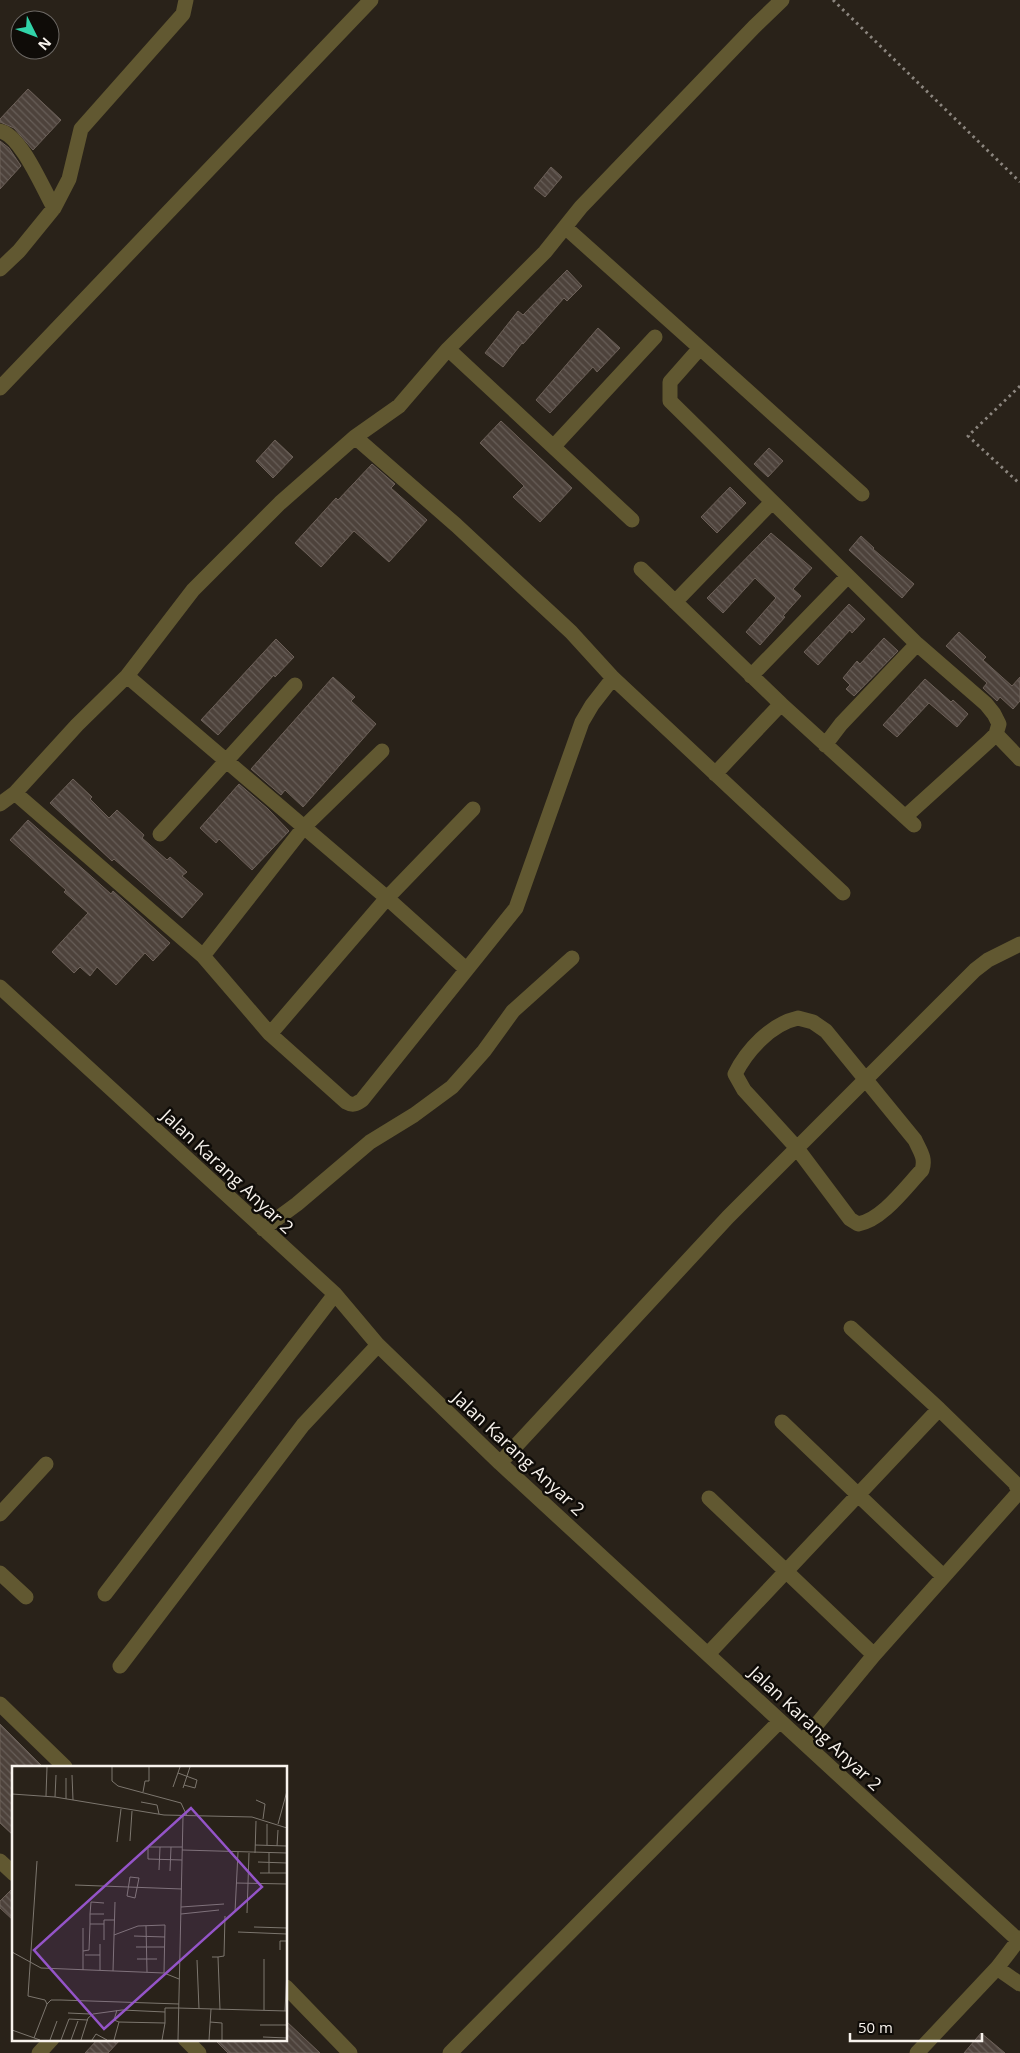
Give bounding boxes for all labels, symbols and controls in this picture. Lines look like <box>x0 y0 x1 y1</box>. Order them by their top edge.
north arrow <box>10 10 60 60</box>
text: N <box>34 33 56 55</box>
street label: Jalan Karang Anyar 2 <box>155 1102 299 1239</box>
street label: Jalan Karang Anyar 2 <box>446 1384 590 1521</box>
street label: Jalan Karang Anyar 2 <box>743 1659 887 1796</box>
inset map <box>12 1766 288 2040</box>
scale bar <box>850 2010 982 2042</box>
text: 50 m <box>858 2017 893 2037</box>

